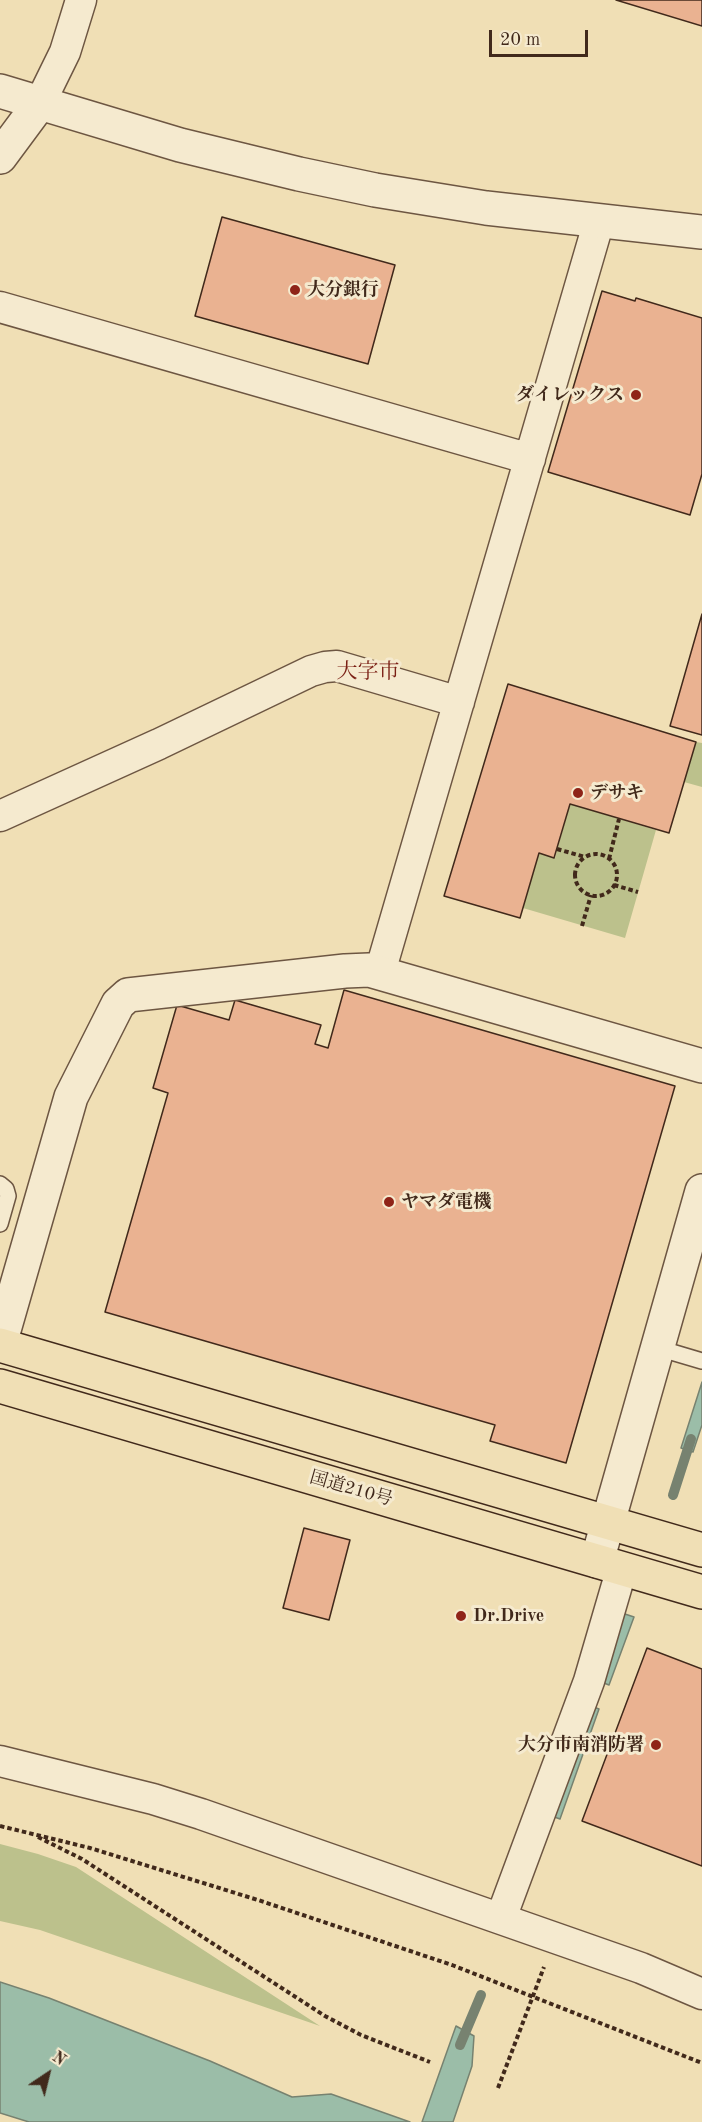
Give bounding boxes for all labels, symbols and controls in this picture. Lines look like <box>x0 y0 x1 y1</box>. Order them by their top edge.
scale bar <box>492 18 591 56</box>
text: 20 m <box>500 31 540 49</box>
place label: 大分銀行 <box>307 279 379 301</box>
marker: 大分銀行 <box>288 283 302 297</box>
place label: ダイレックス <box>516 384 624 406</box>
marker: ダイレックス <box>629 388 643 402</box>
district label: 大字市 <box>337 659 399 685</box>
place label: デサキ <box>590 782 644 804</box>
marker: デサキ <box>571 786 585 800</box>
place label: ヤマダ電機 <box>401 1191 491 1213</box>
marker: ヤマダ電機 <box>382 1195 396 1209</box>
street label: 国道210号 <box>307 1467 395 1511</box>
place label: Dr.Drive <box>473 1605 544 1627</box>
marker: Dr.Drive <box>454 1609 468 1623</box>
place label: 大分市南消防署 <box>518 1734 644 1756</box>
marker: 大分市南消防署 <box>649 1738 663 1752</box>
north arrow <box>18 2044 78 2104</box>
text: N <box>49 2049 68 2069</box>

